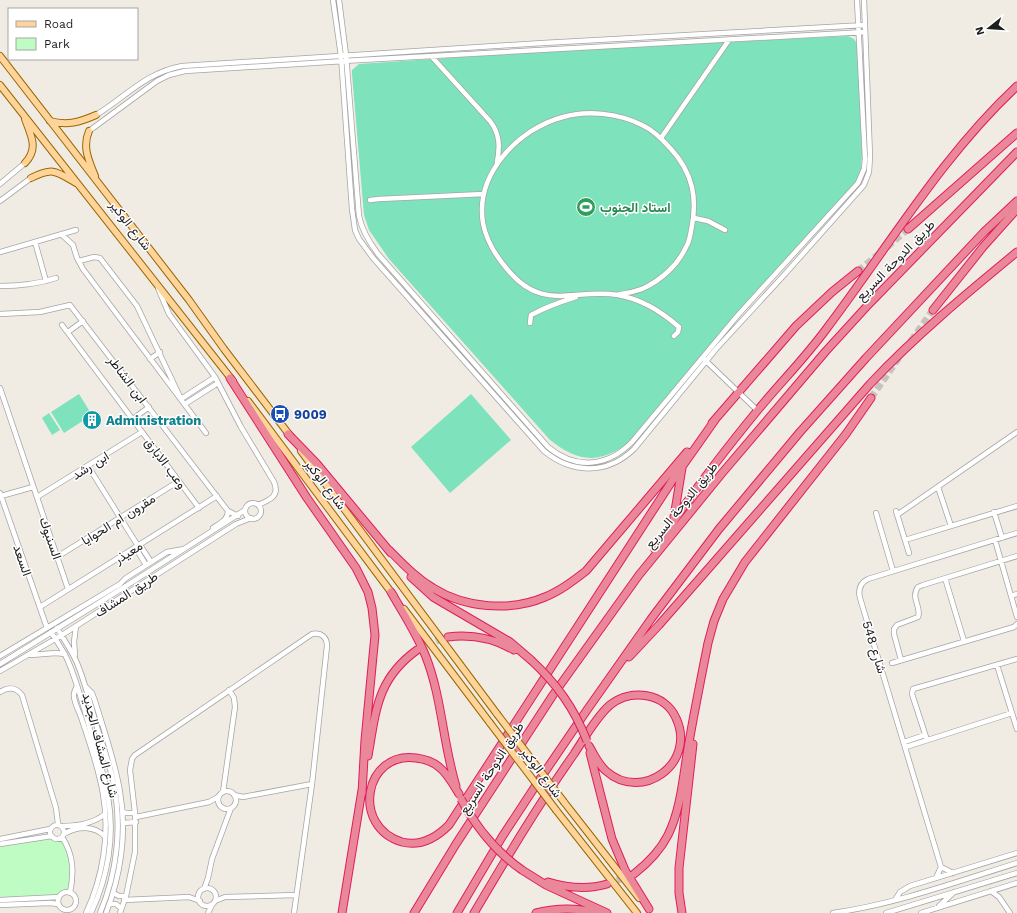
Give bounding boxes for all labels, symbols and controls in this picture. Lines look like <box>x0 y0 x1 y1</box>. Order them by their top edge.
legend <box>8 8 138 60</box>
north arrow <box>969 8 1009 48</box>
text: Road <box>44 17 73 31</box>
text: N <box>973 25 987 37</box>
text: Park <box>44 37 70 51</box>
sports icon: استاد الجنوب <box>575 196 597 218</box>
street label: شارع الوكير <box>104 197 155 254</box>
place label: استاد الجنوب <box>600 200 671 216</box>
street label: طريق الدوحة السريع <box>853 217 939 305</box>
street label: ابن الشاطر <box>104 352 150 406</box>
bus stop icon: 9009 <box>269 403 291 425</box>
place label: 9009 <box>294 407 327 422</box>
building icon: Administration <box>81 409 103 431</box>
place label: Administration <box>106 413 201 428</box>
street label: وعب الابارق <box>141 435 190 492</box>
street label: ابن رشد <box>69 448 112 484</box>
street label: شارع الوكير <box>300 455 349 514</box>
street label: طريق الدوحة السريع <box>642 459 722 553</box>
street label: مقرون ام الحوايا <box>79 491 159 549</box>
street label: السنبوك <box>35 515 65 562</box>
street label: معيذر <box>111 538 146 568</box>
street label: السعد <box>10 543 35 578</box>
street label: طريق المشاف <box>92 569 161 621</box>
street label: شارع 548 <box>858 619 890 676</box>
street label: شارع المشاف الجديد <box>77 691 122 800</box>
street label: طريق الدوحة السريع <box>456 719 528 818</box>
street label: شارع الوكير <box>516 743 565 802</box>

